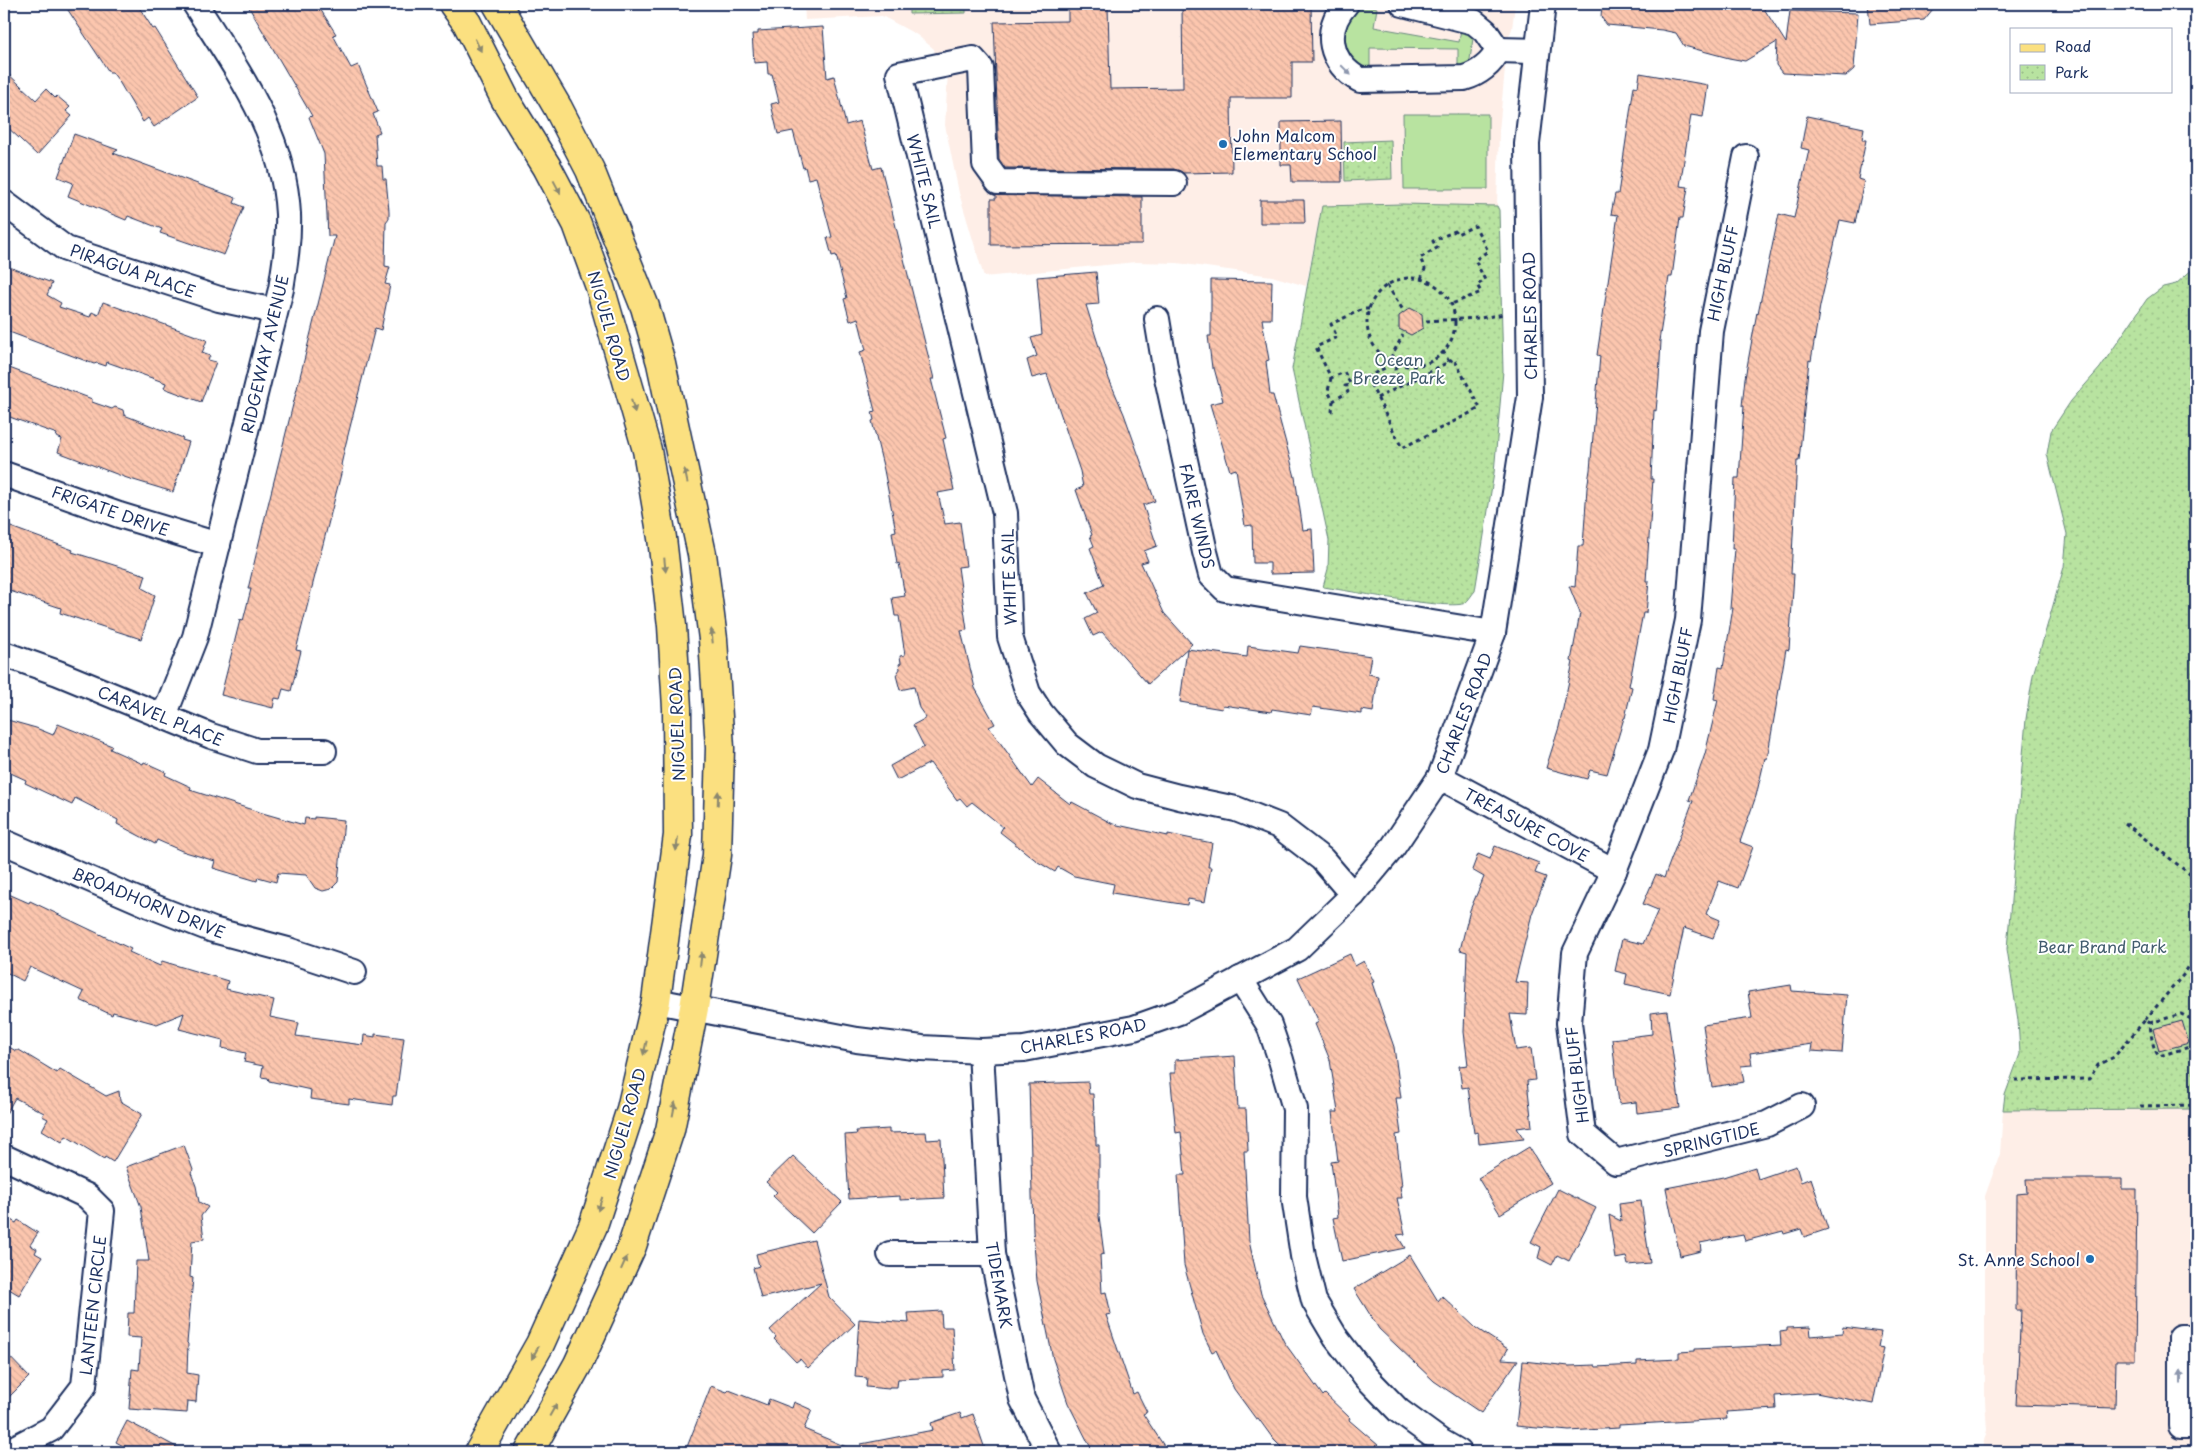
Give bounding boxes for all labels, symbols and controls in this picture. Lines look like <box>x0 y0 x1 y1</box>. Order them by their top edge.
legend <box>2010 28 2172 92</box>
text: Road <box>2055 34 2091 57</box>
one-way arrow <box>474 38 482 52</box>
text: Park <box>2055 60 2089 83</box>
one-way arrow <box>1340 64 1352 76</box>
place label: John Malcom Elementary School <box>1233 123 1377 165</box>
street label: WHITE SAIL <box>902 131 948 231</box>
marker: John Malcom Elementary School <box>1217 138 1229 150</box>
one-way arrow <box>553 180 562 193</box>
street label: HIGH BLUFF <box>1700 222 1744 323</box>
street label: PIRAGUA PLACE <box>67 237 199 303</box>
street label: CHARLES ROAD <box>1516 252 1542 380</box>
street label: NIGUEL ROAD <box>583 268 637 384</box>
street label: RIDGEWAY AVENUE <box>234 272 294 436</box>
park label: Ocean Breeze Park <box>1353 347 1446 389</box>
one-way arrow <box>630 398 637 413</box>
street label: FAIRE WINDS <box>1174 461 1222 571</box>
one-way arrow <box>682 468 690 483</box>
street label: FRIGATE DRIVE <box>49 479 173 541</box>
street label: WHITE SAIL <box>994 528 1022 626</box>
one-way arrow <box>661 557 669 573</box>
street label: HIGH BLUFF <box>1656 624 1698 725</box>
one-way arrow <box>708 628 716 644</box>
street label: CHARLES ROAD <box>1429 649 1497 777</box>
street label: NIGUEL ROAD <box>662 667 690 781</box>
street label: CARAVEL PLACE <box>94 679 228 751</box>
street label: TREASURE COVE <box>1460 781 1594 867</box>
one-way arrow <box>715 790 723 806</box>
one-way arrow <box>673 836 681 852</box>
street label: BROADHORN DRIVE <box>69 860 229 944</box>
park label: Bear Brand Park <box>2037 934 2167 958</box>
one-way arrow <box>697 951 705 967</box>
street label: CHARLES ROAD <box>1018 1011 1148 1059</box>
street label: HIGH BLUFF <box>1558 1025 1594 1125</box>
one-way arrow <box>641 1041 649 1056</box>
street label: NIGUEL ROAD <box>597 1065 651 1181</box>
one-way arrow <box>670 1102 678 1117</box>
street label: SPRINGTIDE <box>1660 1115 1762 1163</box>
one-way arrow <box>596 1197 603 1212</box>
street label: LANTEEN CIRCLE <box>73 1234 111 1376</box>
street label: TIDEMARK <box>981 1240 1019 1330</box>
place label: St. Anne School <box>1958 1247 2080 1271</box>
marker: St. Anne School <box>2084 1253 2096 1265</box>
one-way arrow <box>620 1256 628 1270</box>
one-way arrow <box>530 1346 539 1359</box>
one-way arrow <box>2177 1369 2185 1385</box>
one-way arrow <box>549 1402 557 1417</box>

